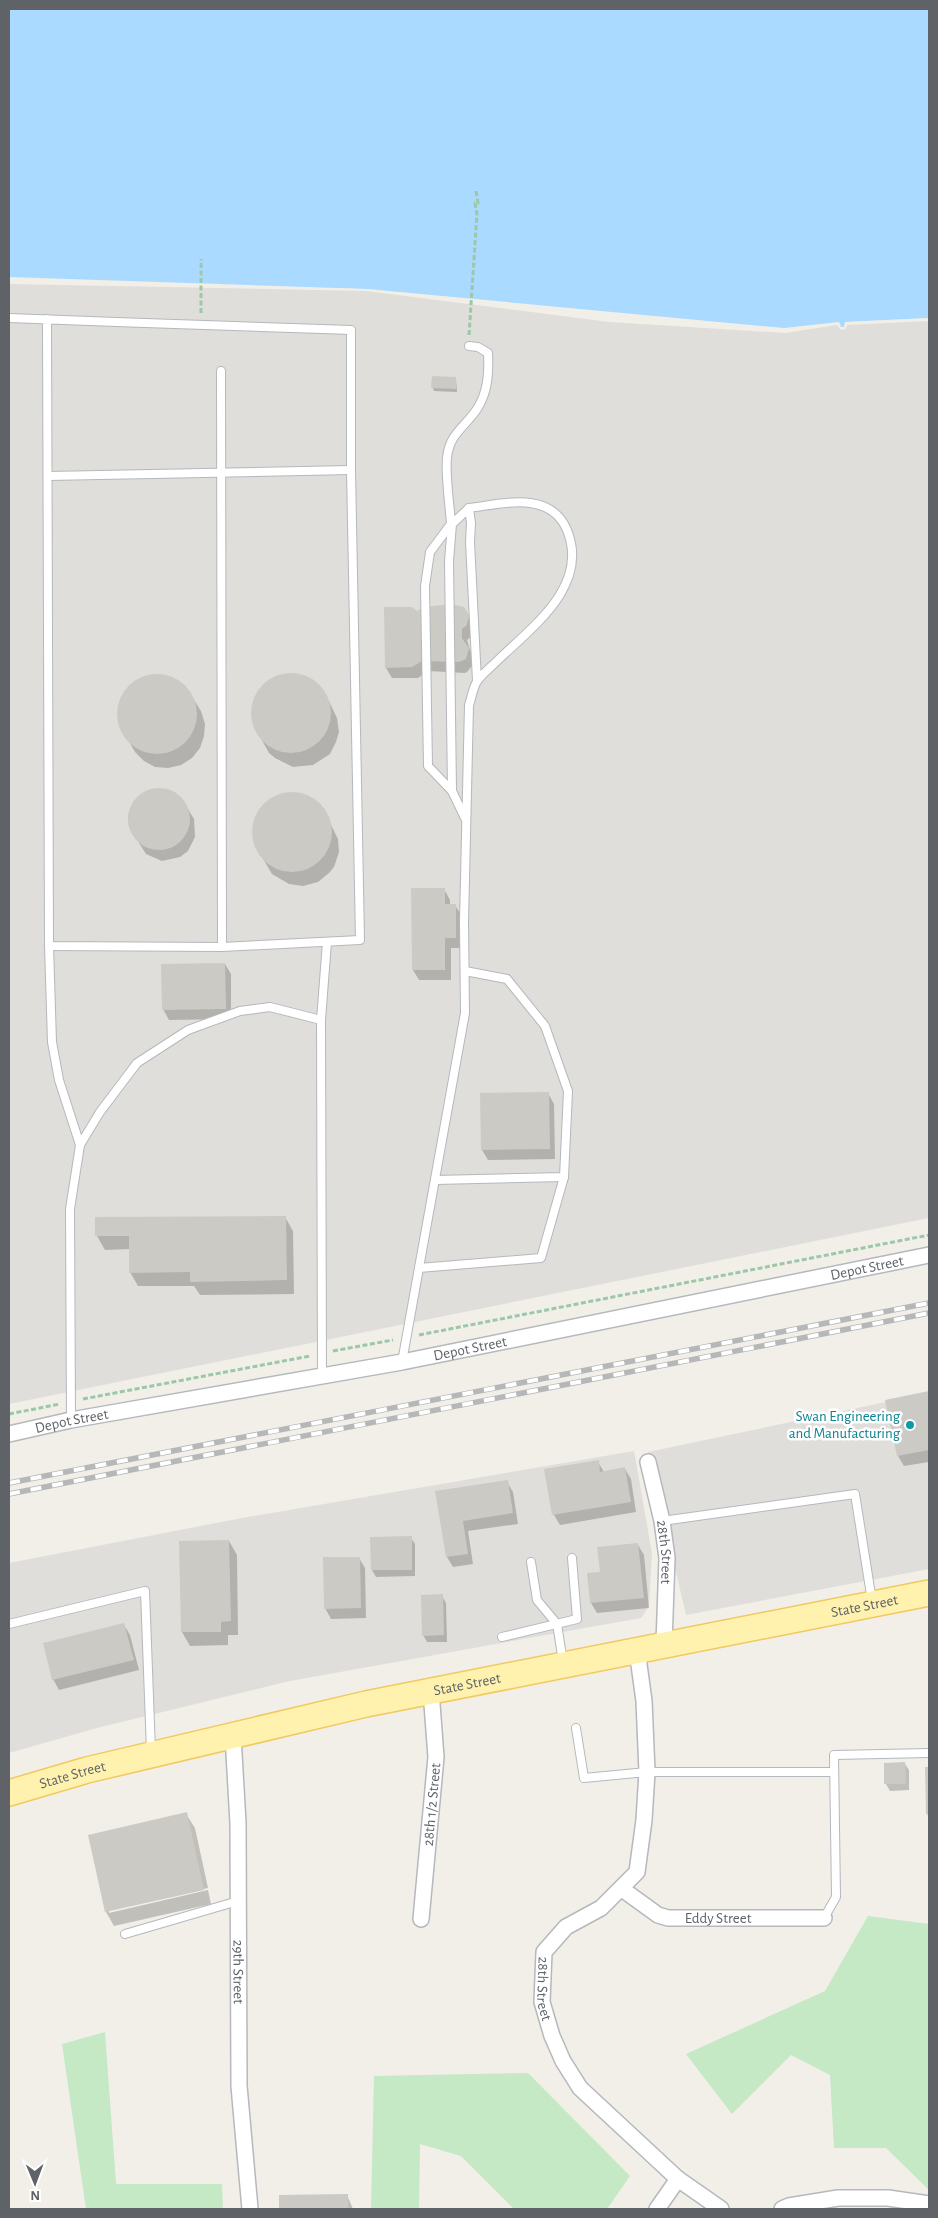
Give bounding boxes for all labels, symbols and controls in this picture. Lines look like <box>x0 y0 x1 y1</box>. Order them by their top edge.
street label: Depot Street <box>829 1253 905 1283</box>
street label: Depot Street <box>432 1334 508 1363</box>
street label: Depot Street <box>34 1407 110 1436</box>
place label: Swan Engineering and Manufacturing <box>789 1409 901 1441</box>
marker: Swan Engineering and Manufacturing <box>904 1419 916 1431</box>
street label: 28th Street <box>654 1519 674 1585</box>
street label: State Street <box>830 1592 900 1620</box>
street label: State Street <box>432 1671 502 1699</box>
street label: State Street <box>38 1759 107 1792</box>
street label: 28th 1/2 Street <box>421 1762 443 1847</box>
street label: Eddy Street <box>685 1911 752 1926</box>
street label: 29th Street <box>230 1940 246 2004</box>
street label: 28th Street <box>534 1956 554 2023</box>
north arrow <box>10 2158 60 2208</box>
text: N <box>30 2188 40 2202</box>

